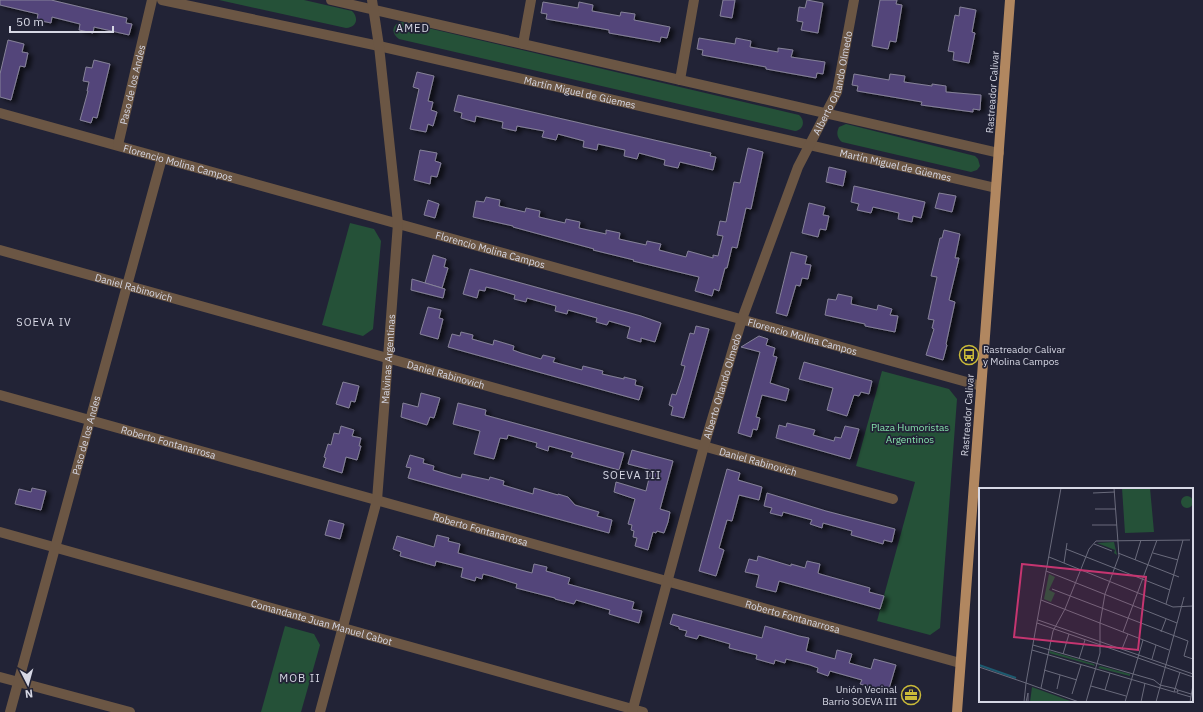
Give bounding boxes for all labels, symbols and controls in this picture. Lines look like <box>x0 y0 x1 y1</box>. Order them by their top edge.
scale bar <box>10 8 113 34</box>
text: 50 m <box>16 14 44 29</box>
district label: AMED <box>396 21 430 35</box>
street label: Alberto Orlando Olmedo <box>810 29 855 137</box>
street label: Paso de los Andes <box>117 43 148 126</box>
street label: Rastreador Calivar <box>983 50 1002 134</box>
street label: Martín Miguel de Güemes <box>523 74 637 112</box>
street label: Florencio Molina Campos <box>122 142 235 185</box>
street label: Martín Miguel de Güemes <box>838 146 953 185</box>
street label: Florencio Molina Campos <box>434 229 547 271</box>
street label: Daniel Rabinovich <box>93 271 174 305</box>
street label: Malvinas Argentinas <box>378 313 398 404</box>
district label: SOEVA IV <box>16 315 72 329</box>
street label: Florencio Molina Campos <box>746 315 859 358</box>
street label: Alberto Orlando Olmedo <box>700 332 744 441</box>
place label: Rastreador Calivar y Molina Campos <box>983 343 1066 368</box>
bus stop icon: Rastreador Calivar y Molina Campos <box>958 344 980 366</box>
street label: Daniel Rabinovich <box>405 358 486 392</box>
street label: Rastreador Calivar <box>958 373 977 457</box>
street label: Paso de los Andes <box>69 394 104 476</box>
park label: Plaza Humoristas Argentinos <box>871 421 949 446</box>
street label: Roberto Fontanarrosa <box>119 423 218 462</box>
street label: Daniel Rabinovich <box>718 445 798 479</box>
district label: SOEVA III <box>603 468 661 482</box>
inset map <box>979 488 1193 702</box>
street label: Roberto Fontanarrosa <box>432 510 530 549</box>
street label: Comandante Juan Manuel Cabot <box>249 597 394 649</box>
street label: Roberto Fontanarrosa <box>744 597 842 636</box>
north arrow <box>8 664 48 704</box>
district label: MOB II <box>279 671 321 685</box>
place label: Unión Vecinal Barrio SOEVA III <box>822 683 897 708</box>
office icon: Unión Vecinal Barrio SOEVA III <box>900 684 922 706</box>
text: N <box>24 687 34 701</box>

